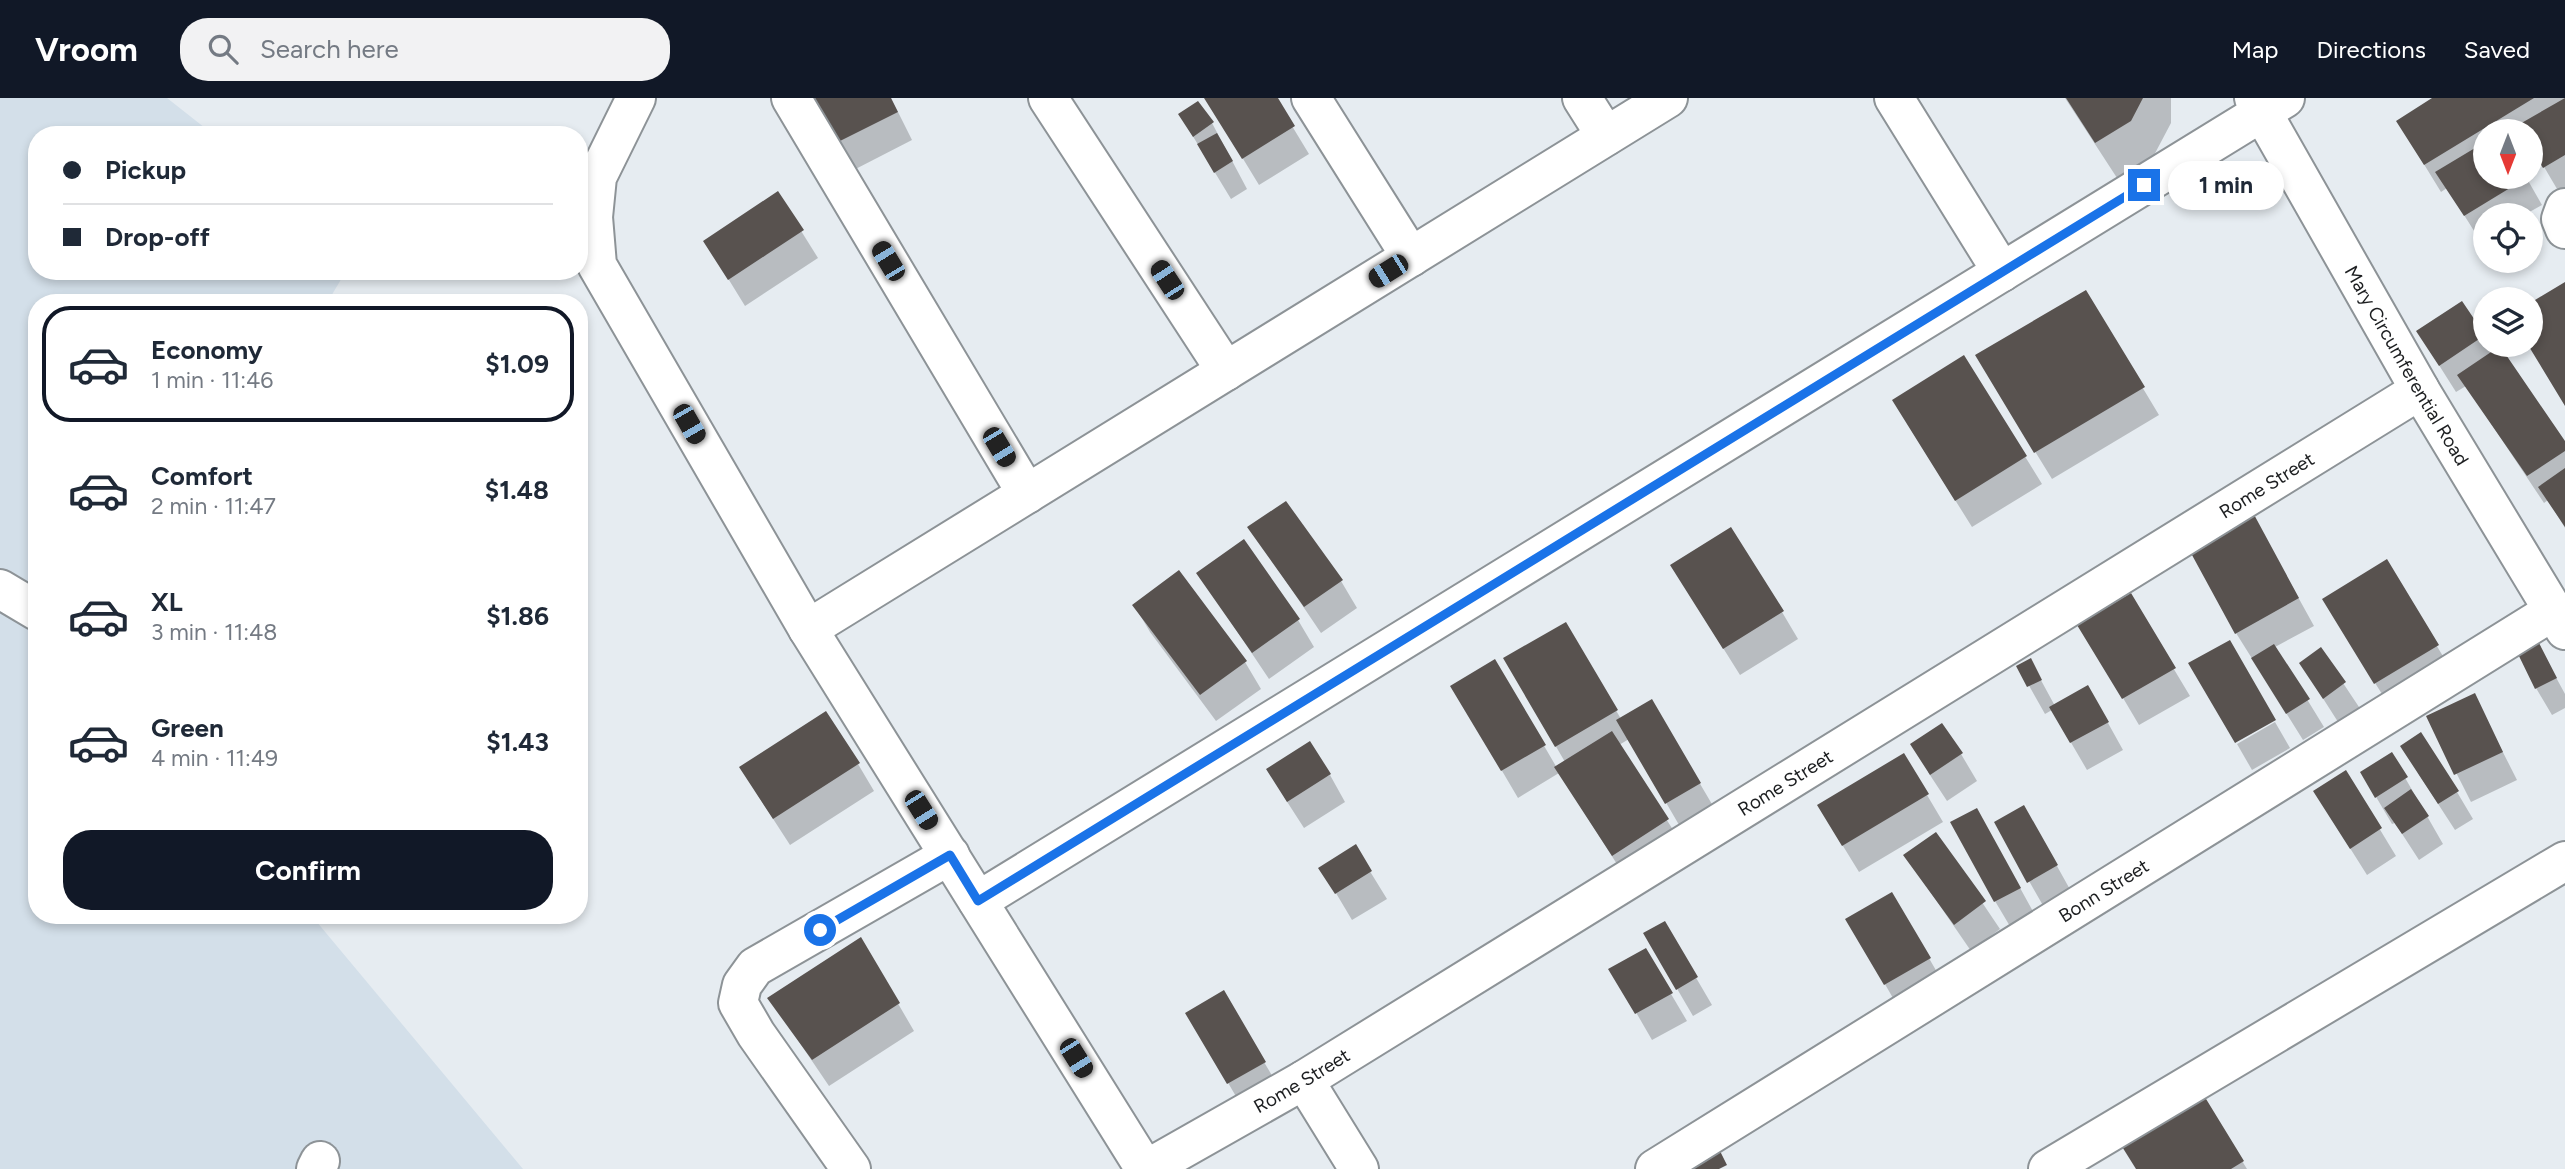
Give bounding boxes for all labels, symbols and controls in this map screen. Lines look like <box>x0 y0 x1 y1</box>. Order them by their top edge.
search box <box>180 18 670 81</box>
text: Vroom <box>35 30 138 69</box>
icon: search <box>204 30 242 68</box>
text: Search here <box>260 33 399 65</box>
text: Map <box>2232 35 2278 64</box>
text: Directions <box>2316 35 2426 64</box>
text: Saved <box>2464 35 2530 64</box>
north arrow <box>2473 119 2543 189</box>
map controls <box>2473 119 2543 357</box>
text: Pickup <box>105 154 186 186</box>
callout: 1 min <box>2168 160 2284 210</box>
route end <box>2128 169 2160 201</box>
text: 1 min <box>2199 171 2253 199</box>
button: locate <box>2473 203 2543 273</box>
text: Drop-off <box>105 221 210 253</box>
car <box>869 238 908 284</box>
car <box>1365 251 1412 291</box>
car <box>1147 257 1188 303</box>
street label: Mary Circumferential Road <box>2340 262 2474 470</box>
button: layers <box>2473 287 2543 357</box>
icon: car <box>67 333 130 396</box>
text: Economy <box>151 334 263 366</box>
text: $1.09 <box>485 348 549 380</box>
text: 1 min · 11:46 <box>151 366 273 394</box>
car <box>670 401 709 447</box>
car <box>980 424 1019 470</box>
street label: Rome Street <box>2215 447 2318 523</box>
icon: car <box>67 459 130 522</box>
text: Comfort <box>151 460 253 492</box>
text: $1.48 <box>485 474 549 506</box>
text: 2 min · 11:47 <box>151 492 276 520</box>
icon: car <box>67 585 130 648</box>
text: XL <box>151 586 183 618</box>
text: $1.86 <box>486 600 549 632</box>
text: 3 min · 11:48 <box>151 618 277 646</box>
icon: car <box>67 711 130 774</box>
text: Green <box>151 712 224 744</box>
text: $1.43 <box>486 726 549 758</box>
text: 4 min · 11:49 <box>151 744 278 772</box>
street label: Rome Street <box>1734 745 1837 821</box>
car <box>901 787 942 833</box>
button: Confirm <box>63 830 553 910</box>
street label: Bonn Street <box>2054 854 2153 927</box>
route start <box>804 914 836 946</box>
car <box>1056 1035 1097 1081</box>
street label: Rome Street <box>1250 1044 1354 1118</box>

